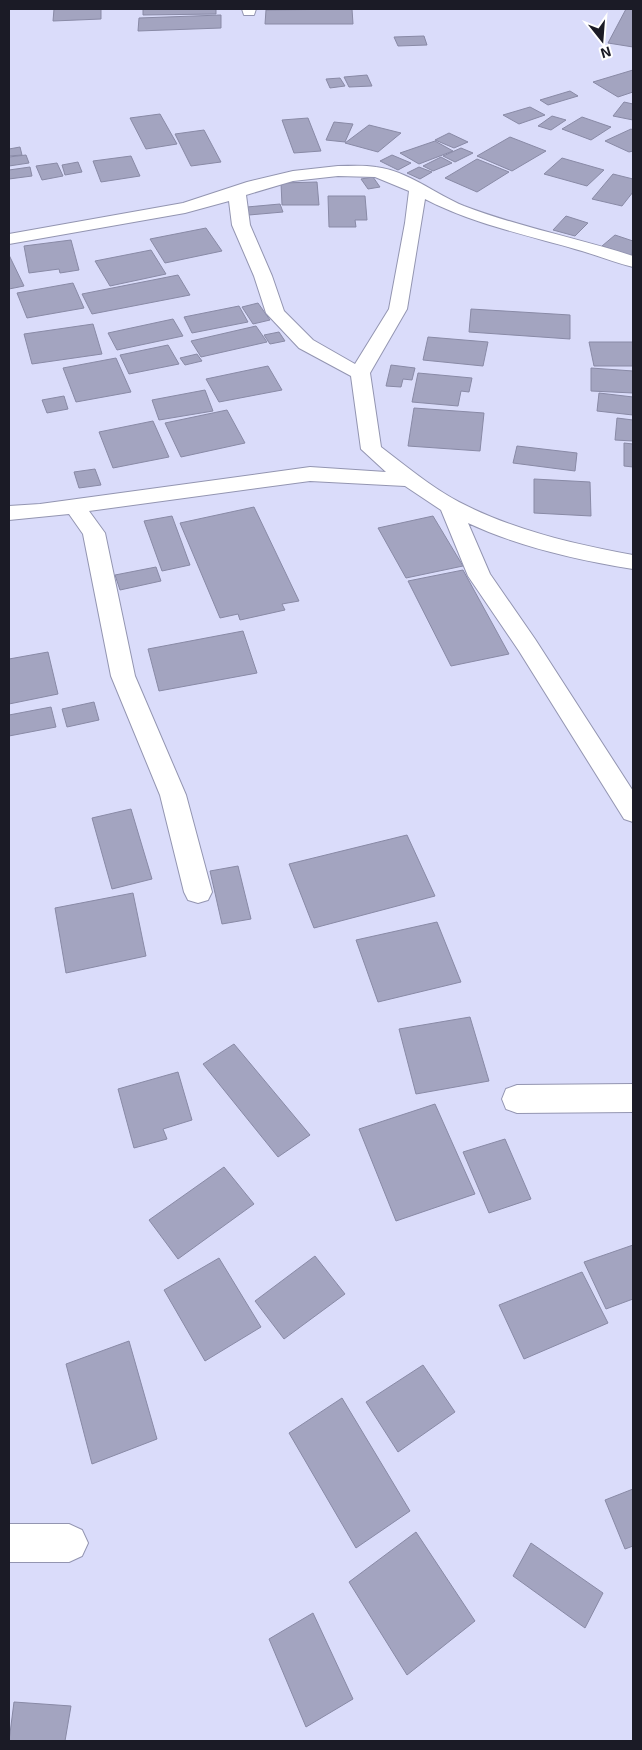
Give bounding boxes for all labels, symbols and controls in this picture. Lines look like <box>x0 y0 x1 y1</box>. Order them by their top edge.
north arrow <box>577 15 627 65</box>
text: N <box>599 43 613 63</box>

